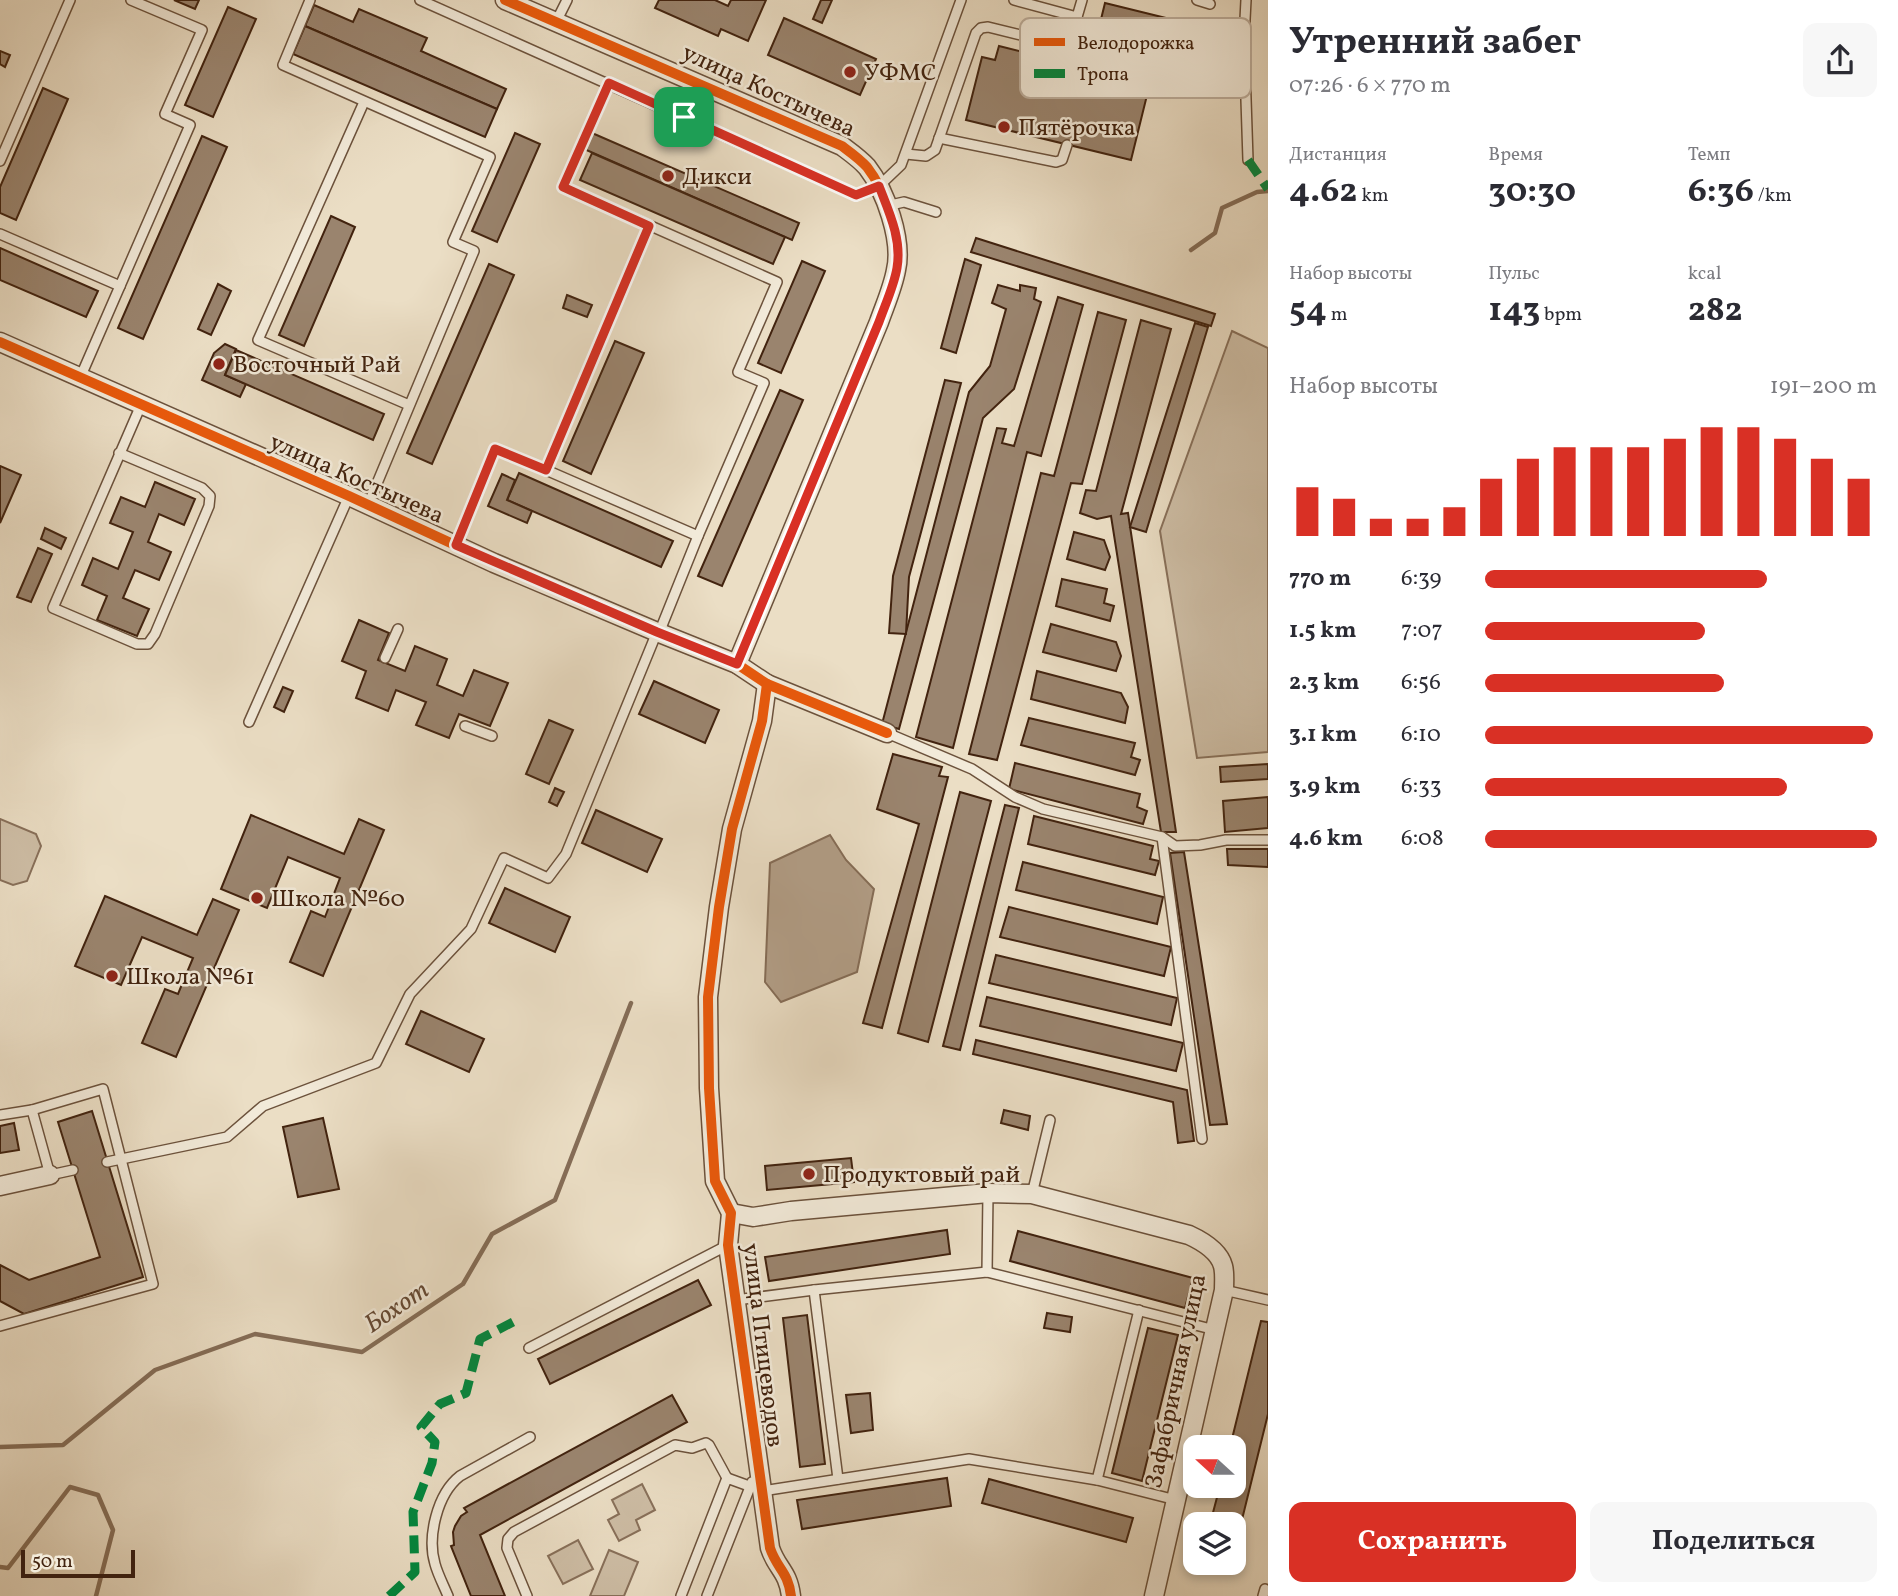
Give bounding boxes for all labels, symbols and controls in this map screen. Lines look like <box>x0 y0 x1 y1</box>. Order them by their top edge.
text: Утренний забег <box>1289 17 1581 70</box>
legend <box>1020 18 1251 98</box>
button: share <box>1803 23 1877 97</box>
text: Велодорожка <box>1077 31 1195 57</box>
street label: улица Костычева <box>676 37 860 147</box>
place label: УФМС <box>864 57 936 91</box>
text: Тропа <box>1077 62 1129 88</box>
marker: УФМС <box>842 64 858 80</box>
text: 07:26 · 6 × 770 m <box>1289 70 1451 102</box>
pin <box>654 87 714 147</box>
icon: arrive <box>665 98 703 136</box>
place label: Пятёрочка <box>1018 112 1136 146</box>
marker: Пятёрочка <box>996 119 1012 135</box>
text: Дистанция <box>1289 142 1387 168</box>
text: Время <box>1488 142 1543 168</box>
text: Темп <box>1688 142 1731 168</box>
place label: Дикси <box>682 161 752 195</box>
marker: Дикси <box>660 168 676 184</box>
text: 4.62 <box>1289 168 1358 216</box>
text: 30:30 <box>1488 168 1576 216</box>
text: 6:36 <box>1688 168 1754 216</box>
text: km <box>1358 183 1389 209</box>
text: /km <box>1754 183 1792 209</box>
text: Набор высоты <box>1289 261 1412 287</box>
text: Пульс <box>1488 261 1540 287</box>
text: kcal <box>1688 261 1721 287</box>
text: 54 <box>1289 287 1327 335</box>
text: 143 <box>1488 287 1540 335</box>
text: 282 <box>1688 287 1743 335</box>
text: m <box>1327 302 1348 328</box>
text: bpm <box>1540 302 1582 328</box>
place label: Восточный Рай <box>233 349 401 383</box>
marker: Восточный Рай <box>211 356 227 372</box>
text: Набор высоты <box>1289 371 1438 403</box>
text: 191–200 m <box>1770 371 1877 403</box>
street label: улица Костычева <box>263 426 449 534</box>
text: 770 m <box>1289 563 1351 595</box>
text: 6:39 <box>1401 563 1441 595</box>
text: 1.5 km <box>1289 615 1356 647</box>
text: 7:07 <box>1401 615 1443 647</box>
text: 2.3 km <box>1289 667 1360 699</box>
text: 6:56 <box>1401 667 1441 699</box>
text: 3.1 km <box>1289 719 1357 751</box>
text: 6:10 <box>1401 719 1441 751</box>
text: 3.9 km <box>1289 771 1361 803</box>
text: 6:33 <box>1401 771 1442 803</box>
text: 4.6 km <box>1289 823 1363 855</box>
text: 6:08 <box>1401 823 1444 855</box>
place label: Школа №60 <box>271 883 405 917</box>
marker: Школа №60 <box>249 890 265 906</box>
place label: Школа №61 <box>126 961 255 995</box>
marker: Школа №61 <box>104 968 120 984</box>
place label: Продуктовый рай <box>823 1159 1020 1193</box>
marker: Продуктовый рай <box>801 1166 817 1182</box>
street label: улица Птицеводов <box>733 1241 791 1449</box>
street label: Зафабричная улица <box>1138 1271 1216 1492</box>
water label: Бохот <box>358 1273 437 1342</box>
north arrow <box>1183 1435 1246 1498</box>
map controls <box>1183 1435 1246 1575</box>
button: Сохранить <box>1289 1502 1576 1582</box>
button: Поделиться <box>1590 1502 1877 1582</box>
button: layers <box>1183 1512 1246 1575</box>
scale bar <box>21 1547 135 1579</box>
text: 50 m <box>32 1549 73 1575</box>

